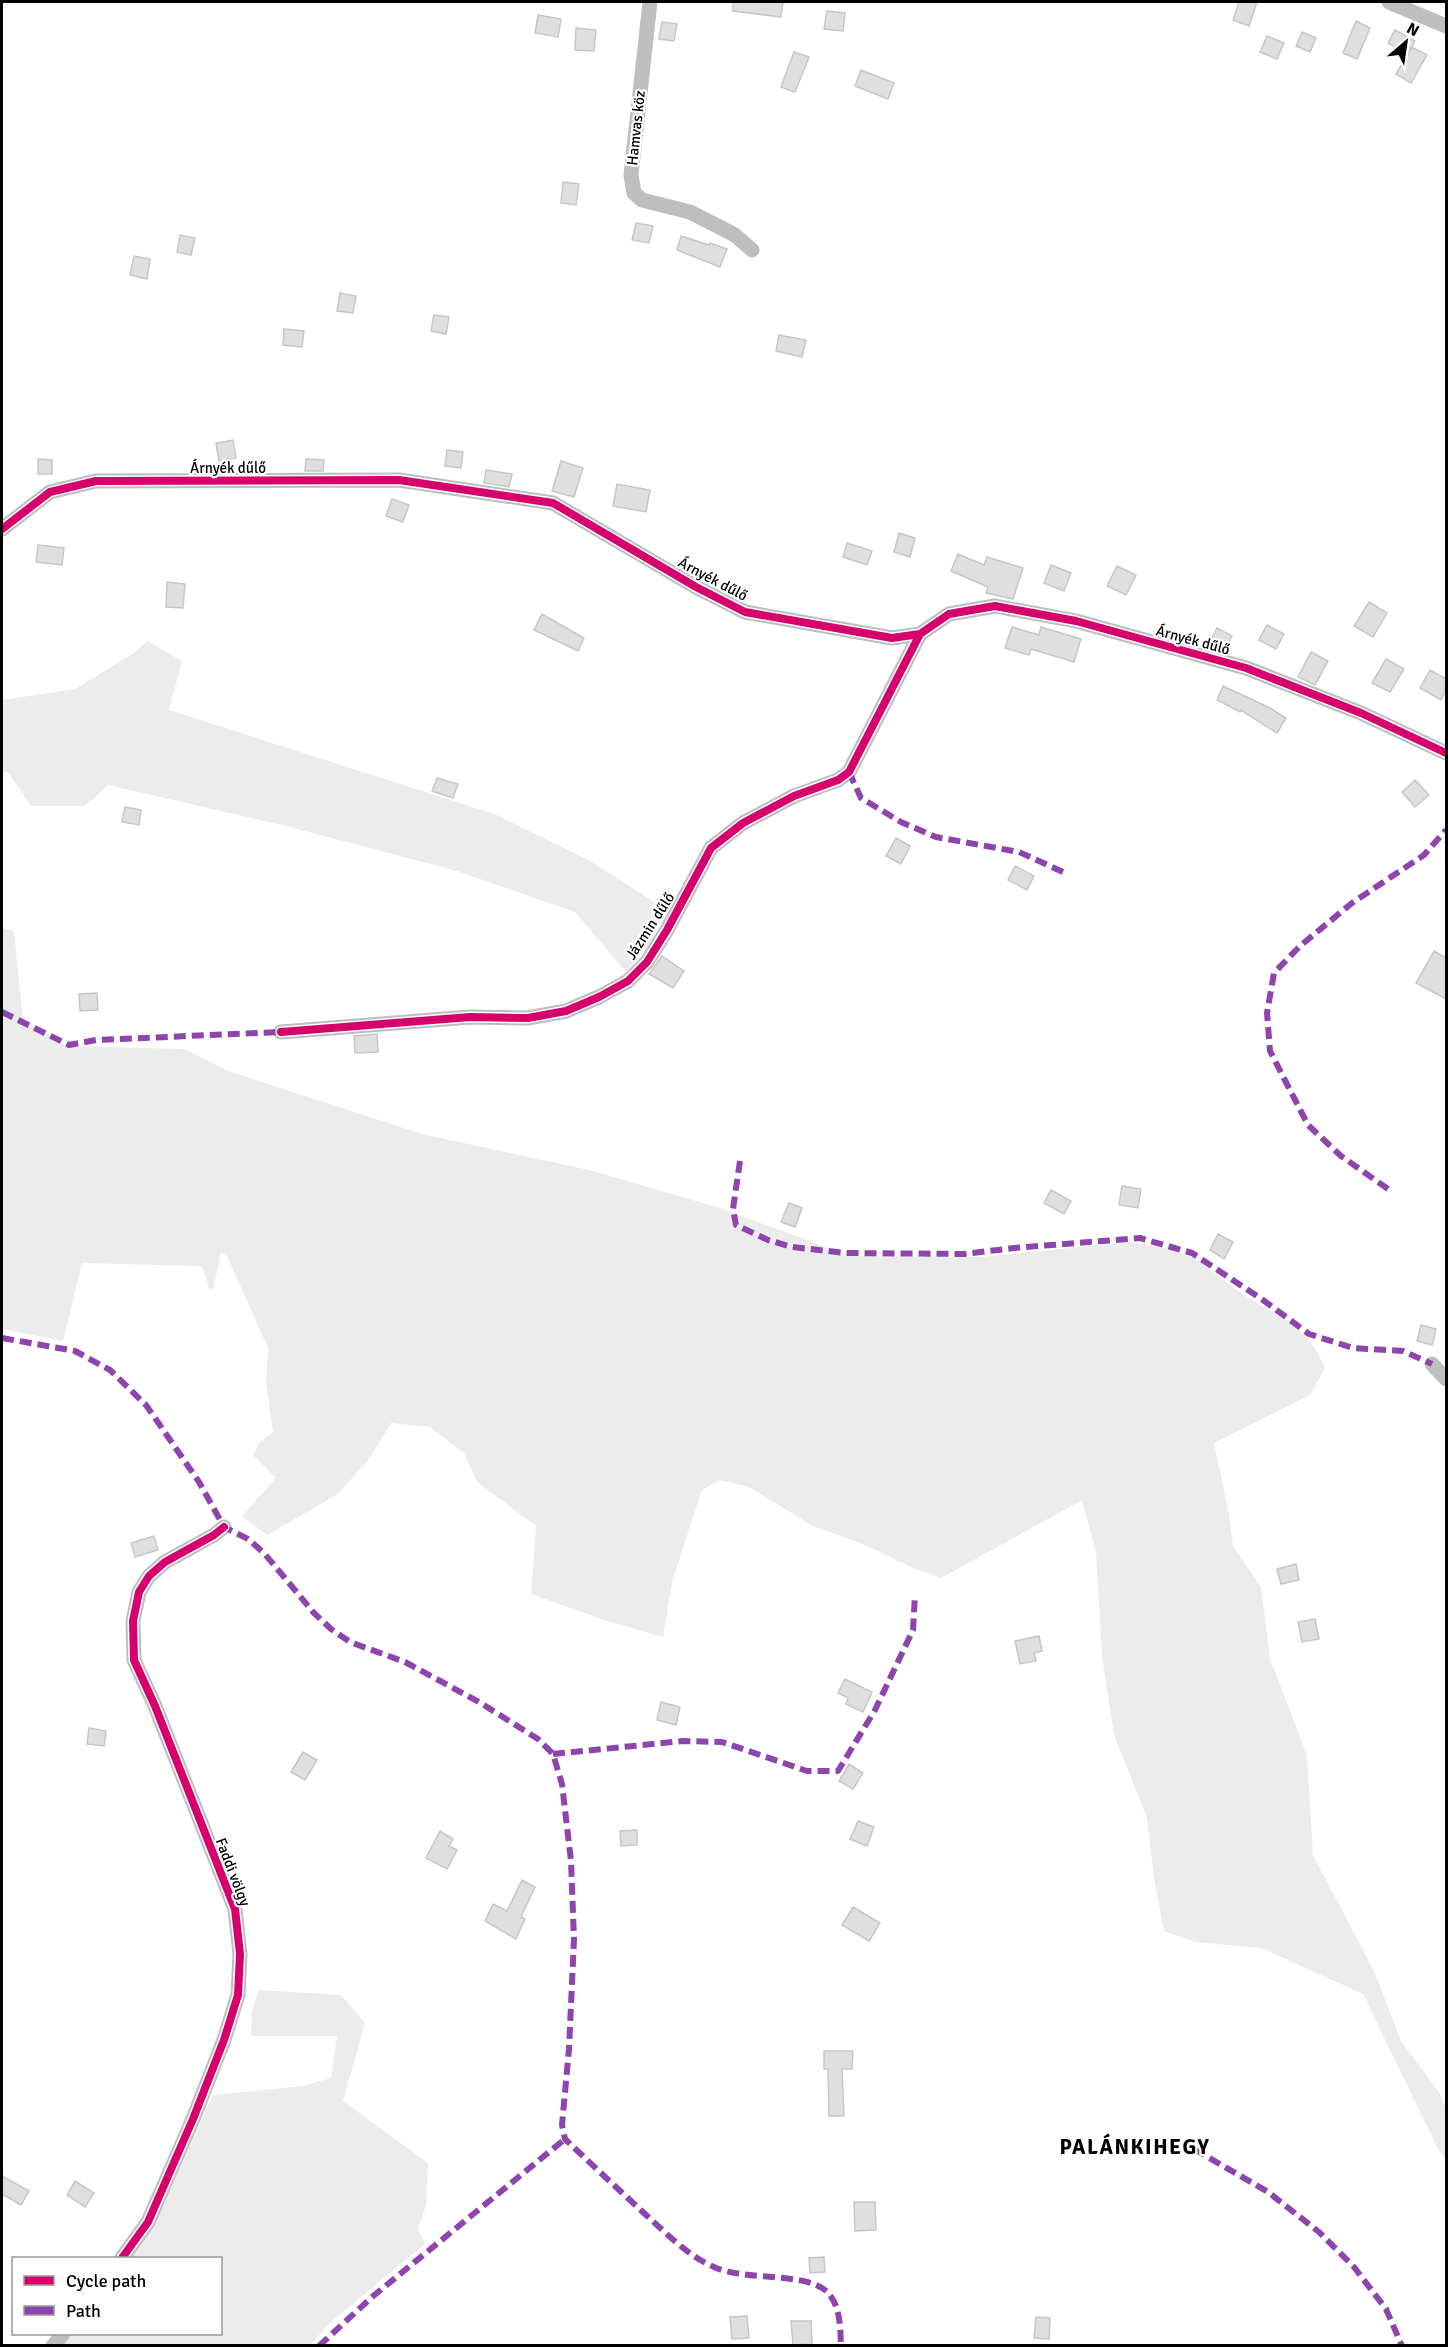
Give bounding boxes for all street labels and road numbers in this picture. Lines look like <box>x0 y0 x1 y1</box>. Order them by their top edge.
street label: Hamvas köz <box>623 89 649 166</box>
street label: Árnyék dűlő <box>190 458 266 477</box>
street label: Árnyék dűlő <box>675 552 751 605</box>
street label: Árnyék dűlő <box>1154 621 1232 659</box>
street label: Jázmin dűlő <box>622 889 678 963</box>
street label: Faddi völgy <box>212 1835 254 1909</box>

